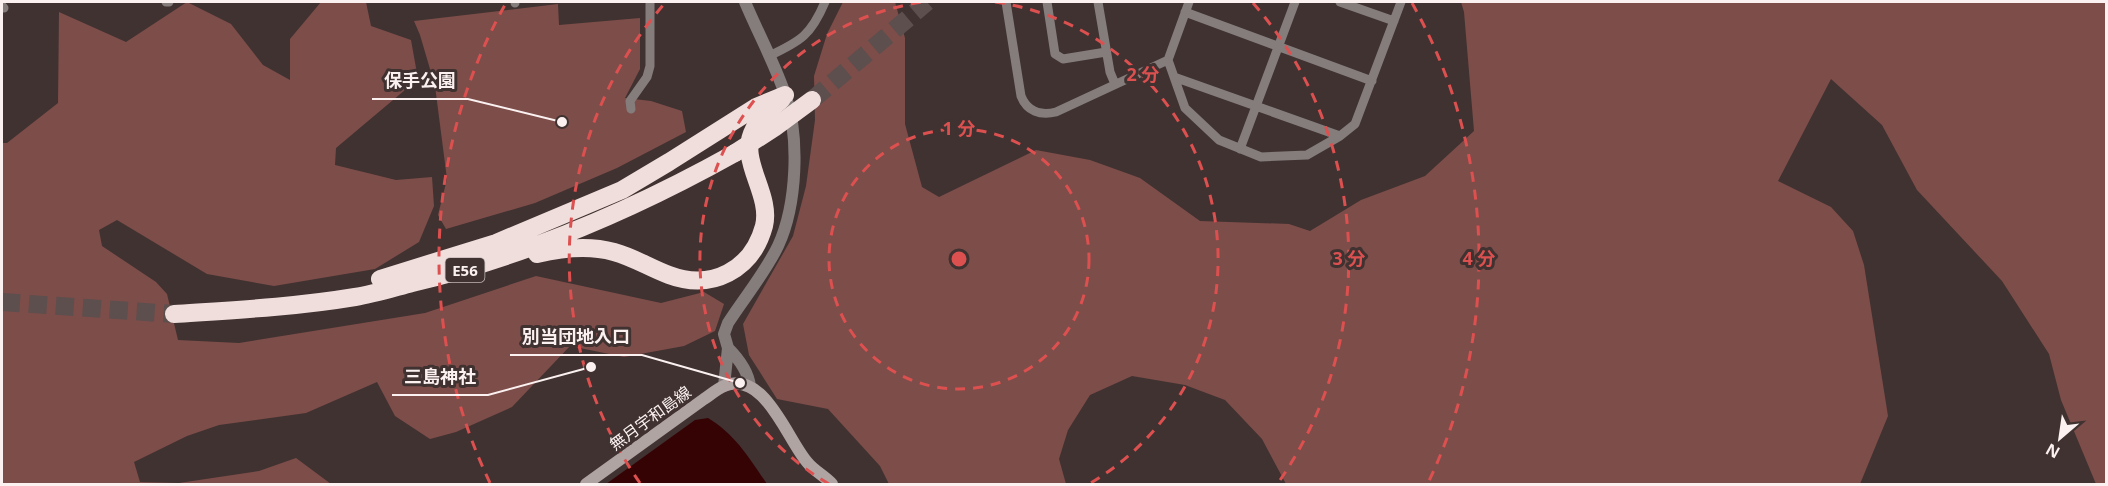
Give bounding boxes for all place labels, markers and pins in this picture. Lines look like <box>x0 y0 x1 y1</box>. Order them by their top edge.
callout: 保手公園 <box>372 63 468 99</box>
centre of rings <box>949 249 969 269</box>
callout: 別当団地入口 <box>510 319 642 355</box>
callout: 三島神社 <box>392 359 488 395</box>

